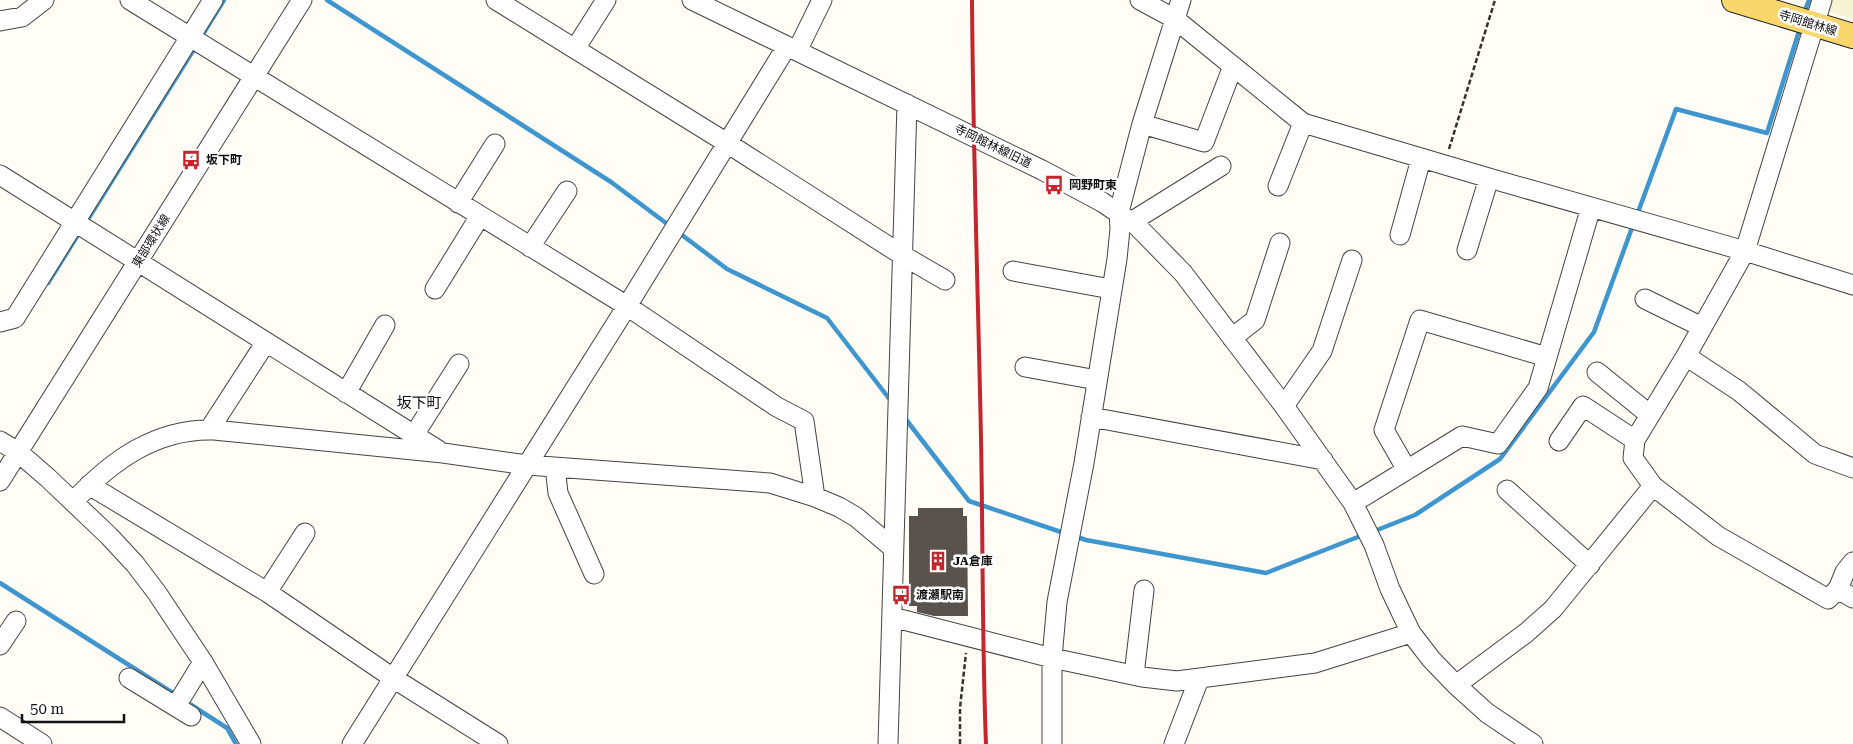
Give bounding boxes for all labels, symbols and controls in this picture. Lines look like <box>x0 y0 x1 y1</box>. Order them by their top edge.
street label: 寺岡館林線 <box>1777 8 1839 38</box>
street label: 寺岡館林線旧道 <box>952 121 1034 171</box>
bus stop icon: 坂下町 <box>180 149 202 171</box>
place label: 坂下町 <box>206 153 242 167</box>
bus stop icon: 岡野町東 <box>1043 174 1065 196</box>
place label: 岡野町東 <box>1069 178 1117 192</box>
street label: 東部環状線 <box>129 212 173 270</box>
district label: 坂下町 <box>396 394 442 412</box>
building icon: JA倉庫 <box>927 550 949 572</box>
place label: JA倉庫 <box>953 554 993 568</box>
bus stop icon: 渡瀬駅南 <box>890 584 912 606</box>
place label: 渡瀬駅南 <box>916 588 964 602</box>
scale bar <box>22 692 125 724</box>
text: 50 m <box>30 700 65 718</box>

